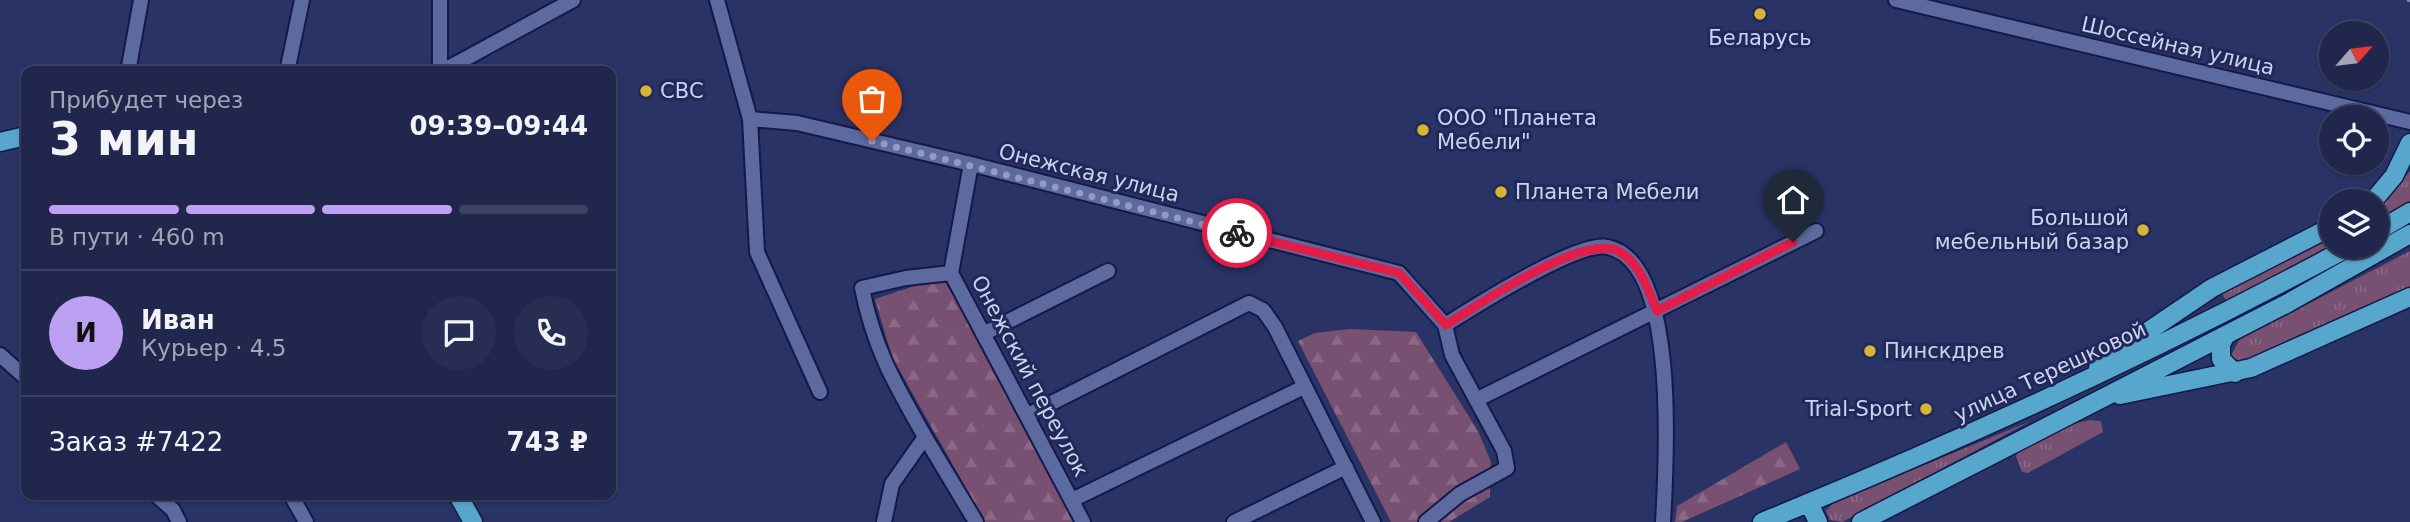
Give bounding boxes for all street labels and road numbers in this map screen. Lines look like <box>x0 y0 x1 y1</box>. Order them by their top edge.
street label: Шоссейная улица <box>2079 12 2277 80</box>
street label: Онежская улица <box>996 139 1182 207</box>
street label: Онежский переулок <box>967 271 1093 481</box>
street label: улица Терешковой <box>1950 317 2150 427</box>

